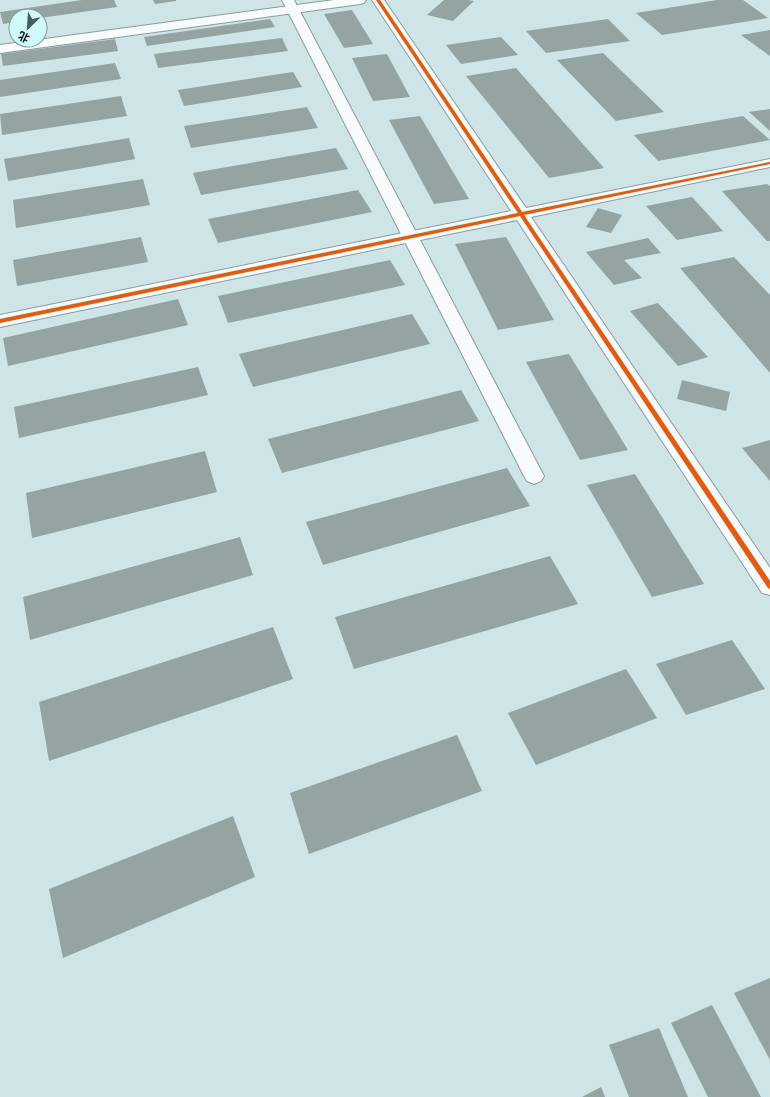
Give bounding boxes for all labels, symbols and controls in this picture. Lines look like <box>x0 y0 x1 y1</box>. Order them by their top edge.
north arrow <box>8 8 48 48</box>
text: 北 <box>16 28 32 45</box>

